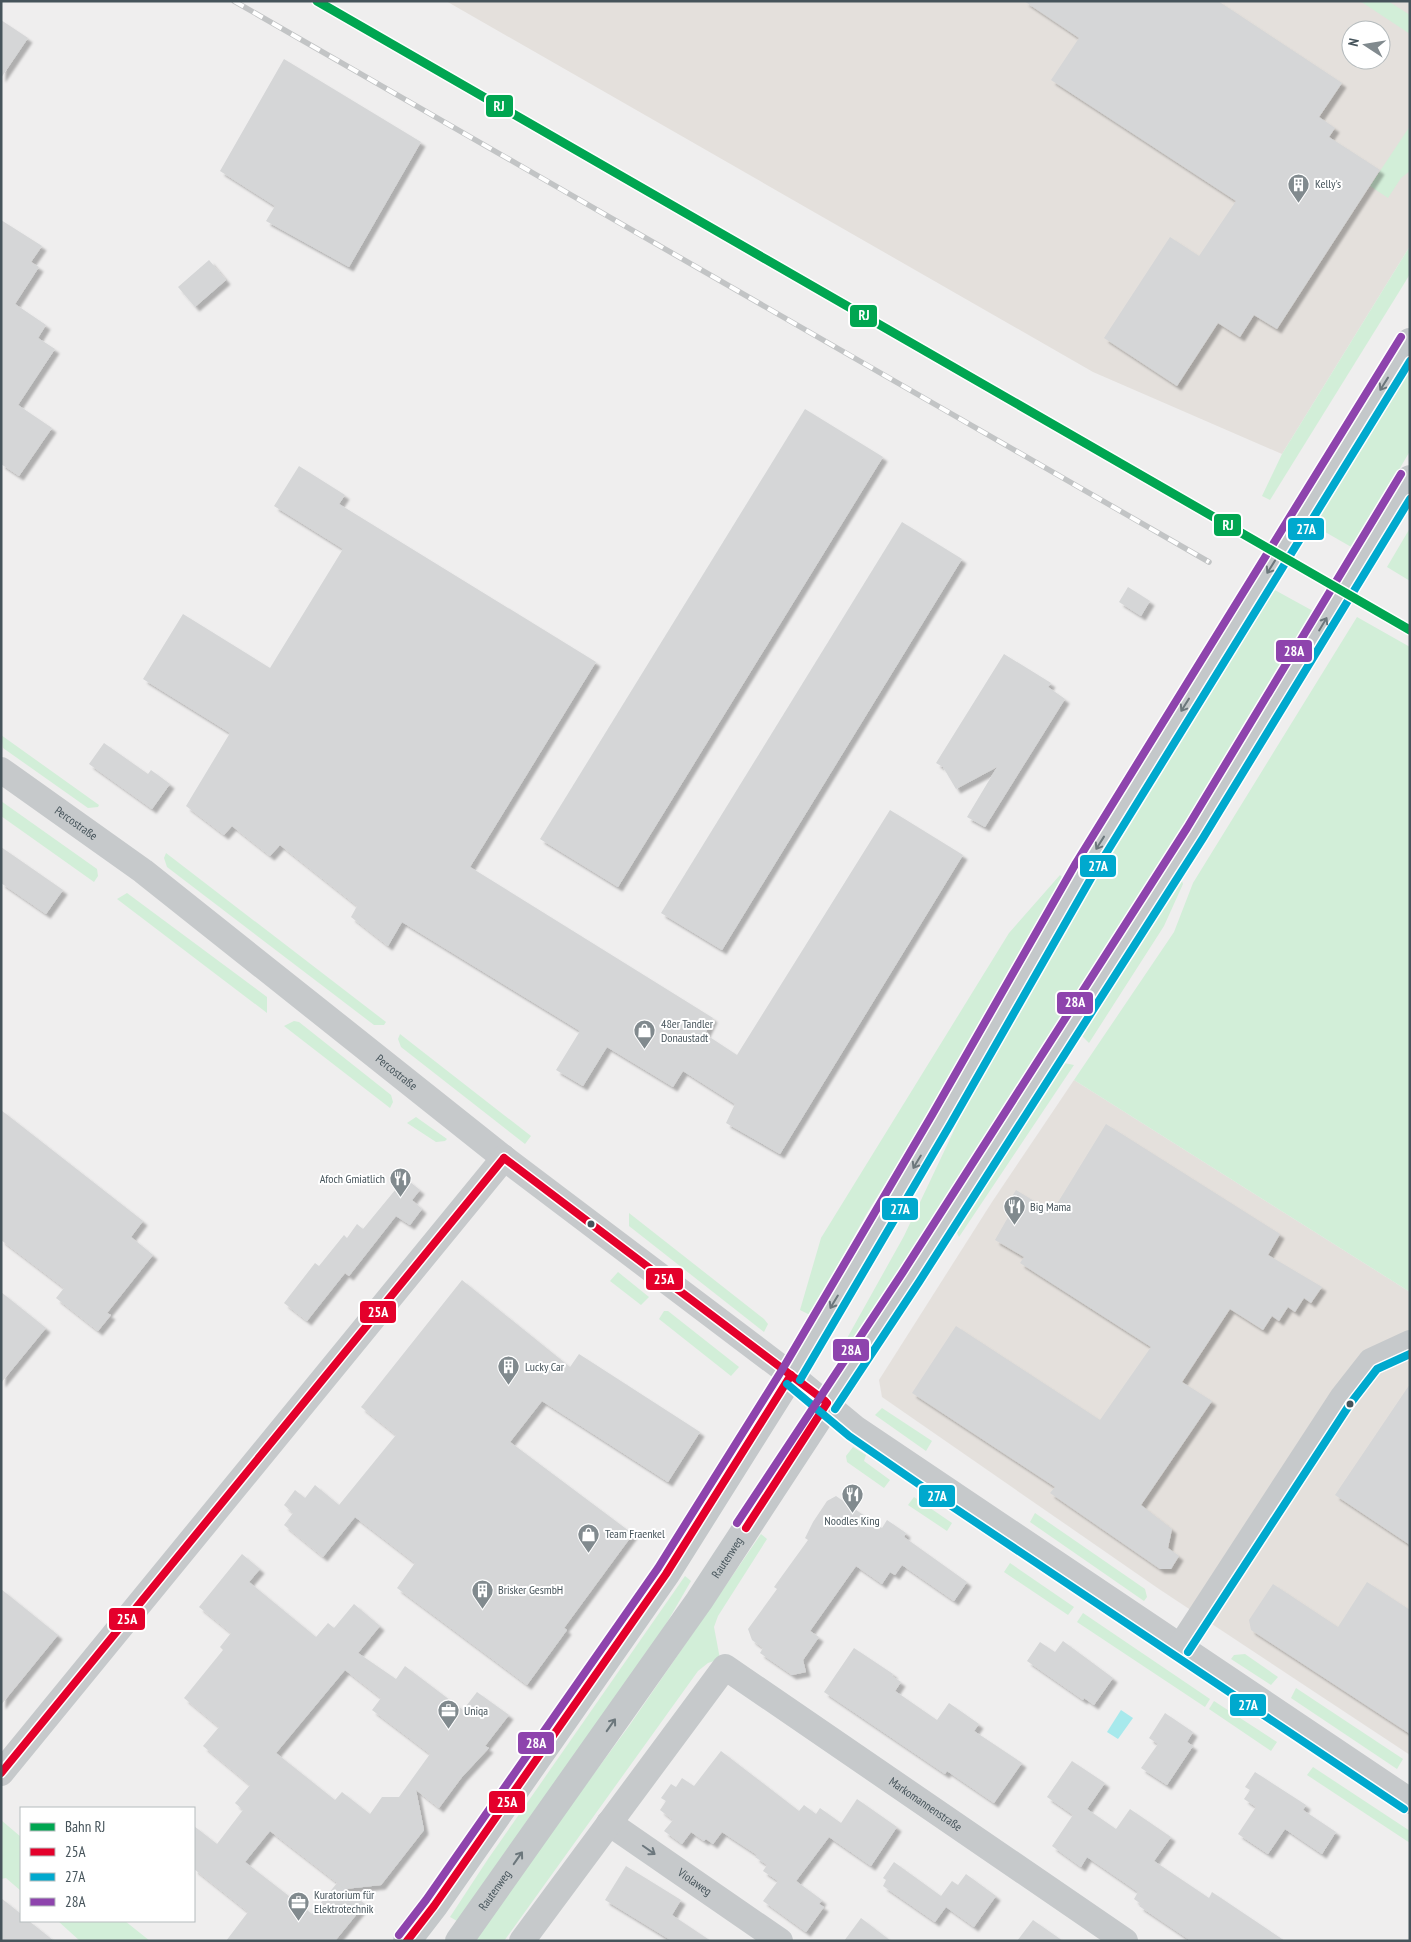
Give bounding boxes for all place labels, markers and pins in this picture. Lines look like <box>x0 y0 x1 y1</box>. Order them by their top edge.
building icon: Kelly's <box>1287 172 1311 203</box>
place label: Kelly's <box>1315 176 1341 191</box>
place label: 48er Tandler Donaustadt <box>661 1016 714 1045</box>
shop icon: 48er Tandler Donaustadt <box>633 1019 657 1050</box>
restaurant icon: Afoch Gmiatlich <box>389 1167 413 1198</box>
place label: Afoch Gmiatlich <box>320 1171 385 1186</box>
restaurant icon: Big Mama <box>1002 1195 1026 1226</box>
place label: Big Mama <box>1030 1199 1071 1214</box>
unlabelled marker <box>586 1219 596 1229</box>
building icon: Lucky Car <box>497 1355 521 1386</box>
place label: Lucky Car <box>525 1359 565 1374</box>
unlabelled marker <box>1345 1399 1355 1409</box>
restaurant icon: Noodles King <box>840 1482 864 1513</box>
place label: Noodles King <box>824 1513 880 1528</box>
shop icon: Team Fraenkel <box>577 1522 601 1553</box>
place label: Team Fraenkel <box>605 1526 665 1541</box>
building icon: Brisker GesmbH <box>470 1578 494 1609</box>
place label: Brisker GesmbH <box>498 1582 563 1597</box>
office icon: Uniqa <box>436 1699 460 1730</box>
place label: Uniqa <box>464 1703 488 1718</box>
place label: Kuratorium für Elektrotechnik <box>314 1887 375 1916</box>
office icon: Kuratorium für Elektrotechnik <box>286 1890 310 1921</box>

